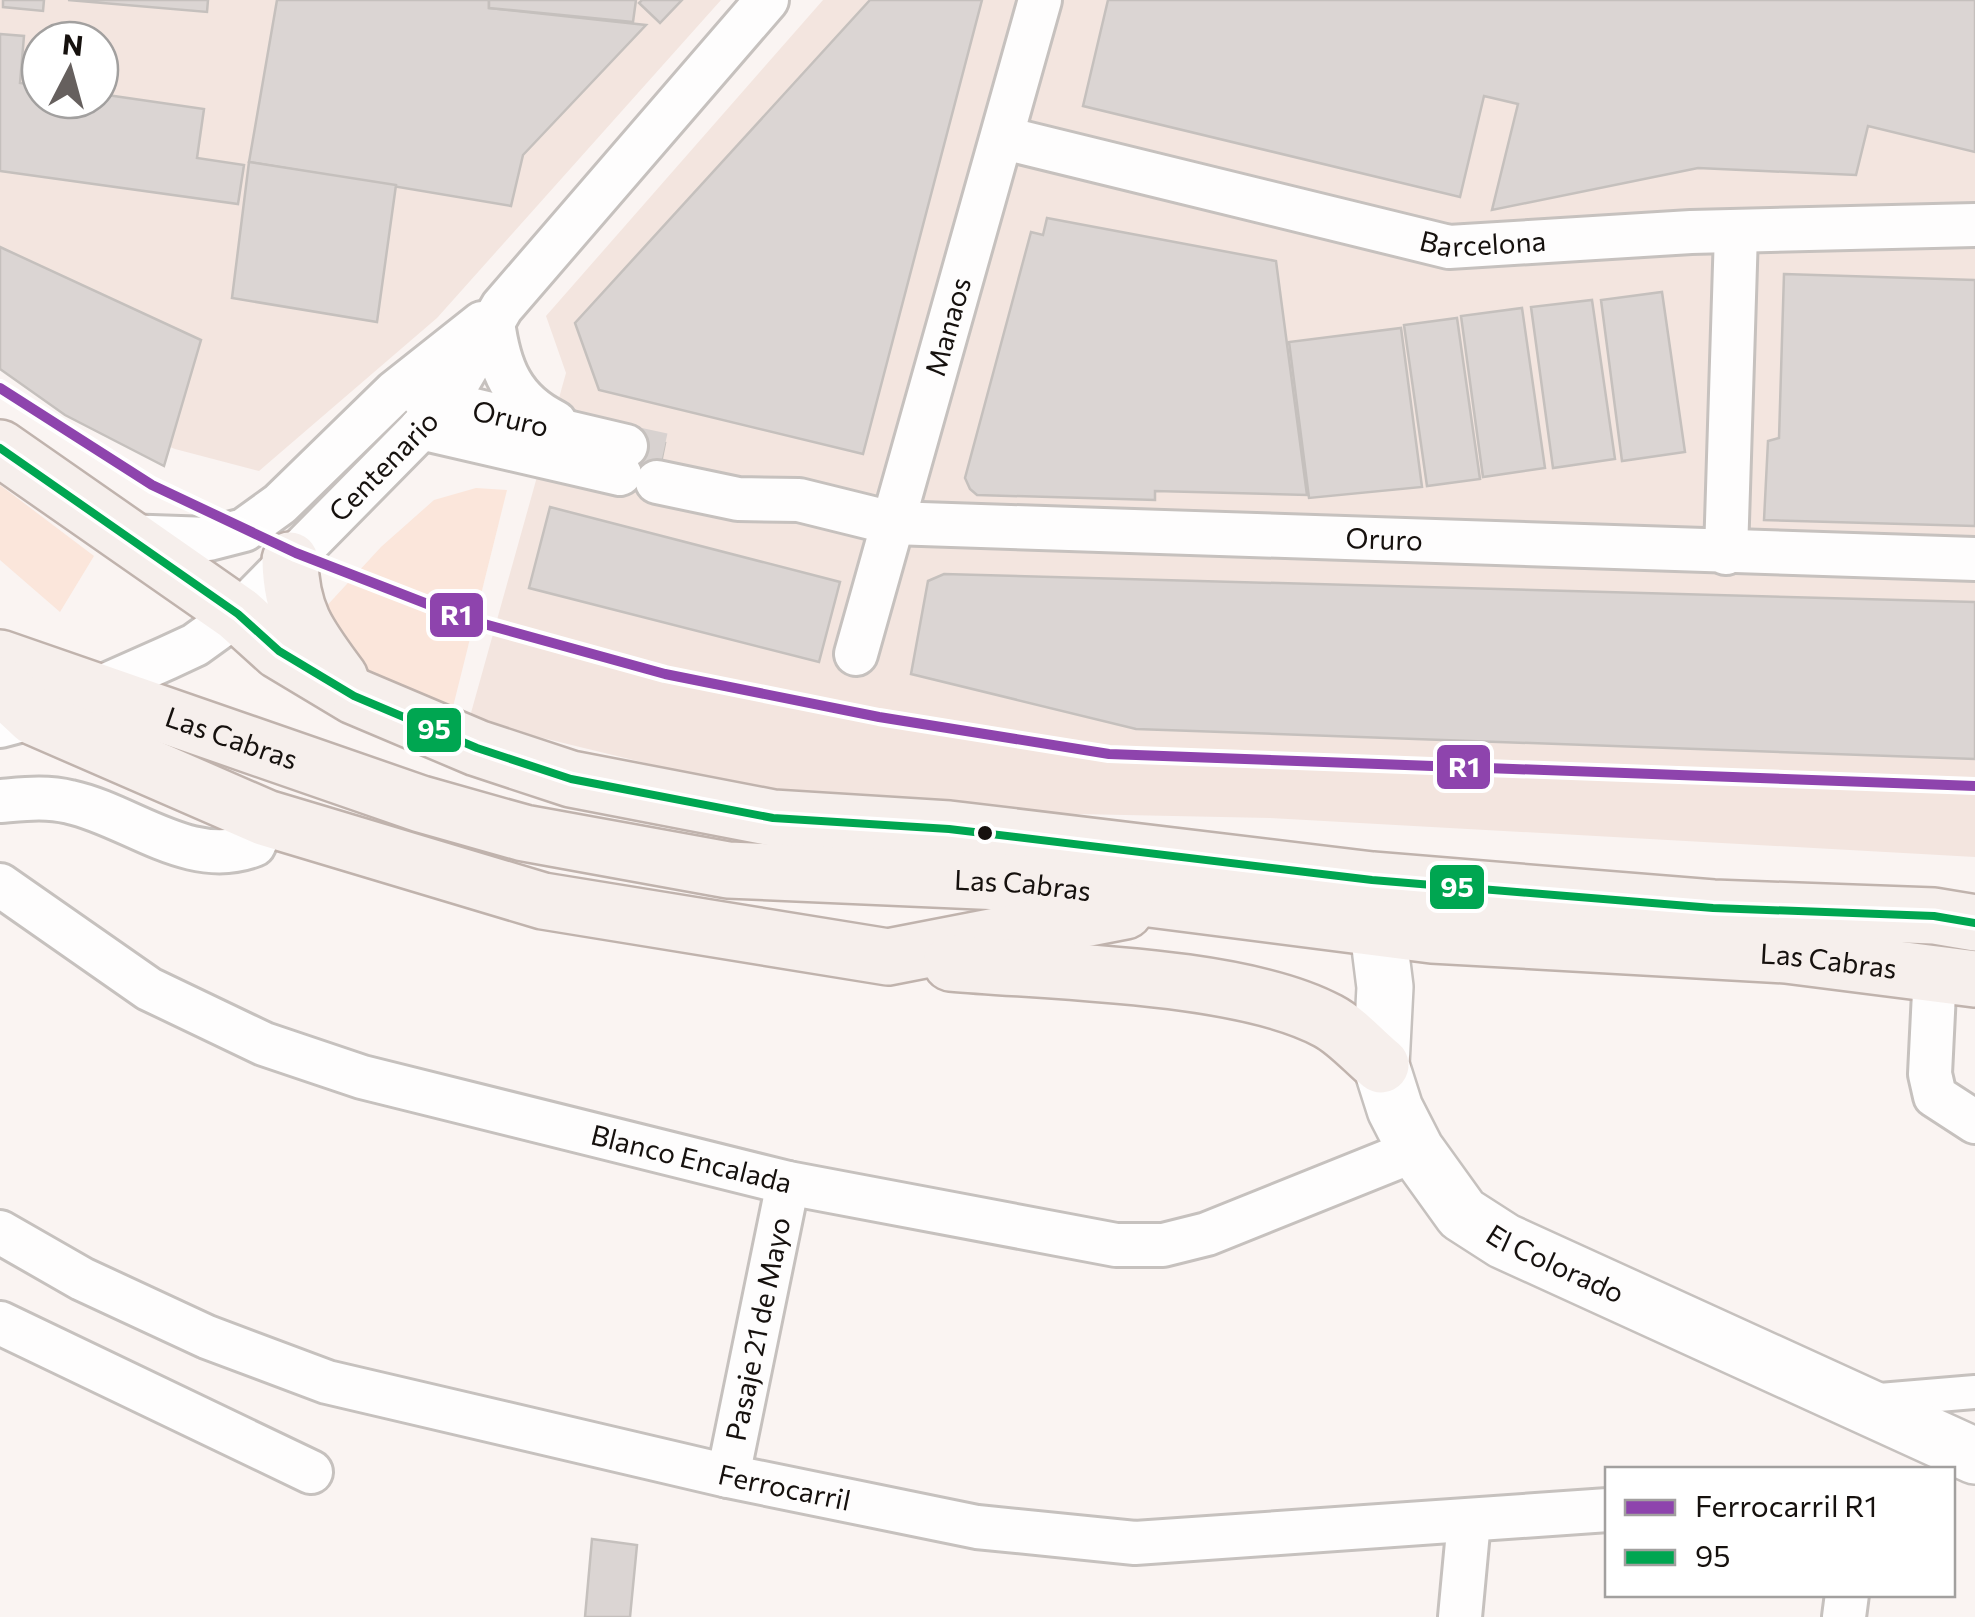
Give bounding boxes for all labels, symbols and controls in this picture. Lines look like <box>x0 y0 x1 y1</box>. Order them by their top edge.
north arrow <box>20 20 120 120</box>
text: N <box>60 26 85 62</box>
street label: Barcelona <box>1417 223 1547 263</box>
street label: Manaos <box>917 273 977 380</box>
street label: Oruro <box>469 392 552 443</box>
street label: Centenario <box>321 403 445 528</box>
street label: Oruro <box>1345 520 1423 557</box>
line badge: R1 <box>428 591 485 639</box>
text: R1 <box>440 597 472 631</box>
street label: Las Cabras <box>161 699 302 776</box>
line badge: 95 <box>405 706 463 754</box>
text: 95 <box>417 711 451 745</box>
line badge: R1 <box>1435 743 1492 791</box>
text: R1 <box>1448 749 1480 783</box>
unlabelled marker <box>975 823 995 843</box>
street label: Las Cabras <box>953 862 1093 907</box>
line badge: 95 <box>1428 863 1486 911</box>
text: 95 <box>1440 869 1474 903</box>
street label: Las Cabras <box>1759 936 1899 985</box>
street label: Blanco Encalada <box>588 1117 796 1199</box>
street label: Pasaje 21 de Mayo <box>718 1214 797 1444</box>
street label: El Colorado <box>1481 1216 1630 1309</box>
street label: Ferrocarril <box>715 1456 854 1517</box>
legend <box>1605 1467 1955 1597</box>
text: Ferrocarril R1 <box>1695 1486 1877 1523</box>
text: 95 <box>1695 1536 1730 1573</box>

